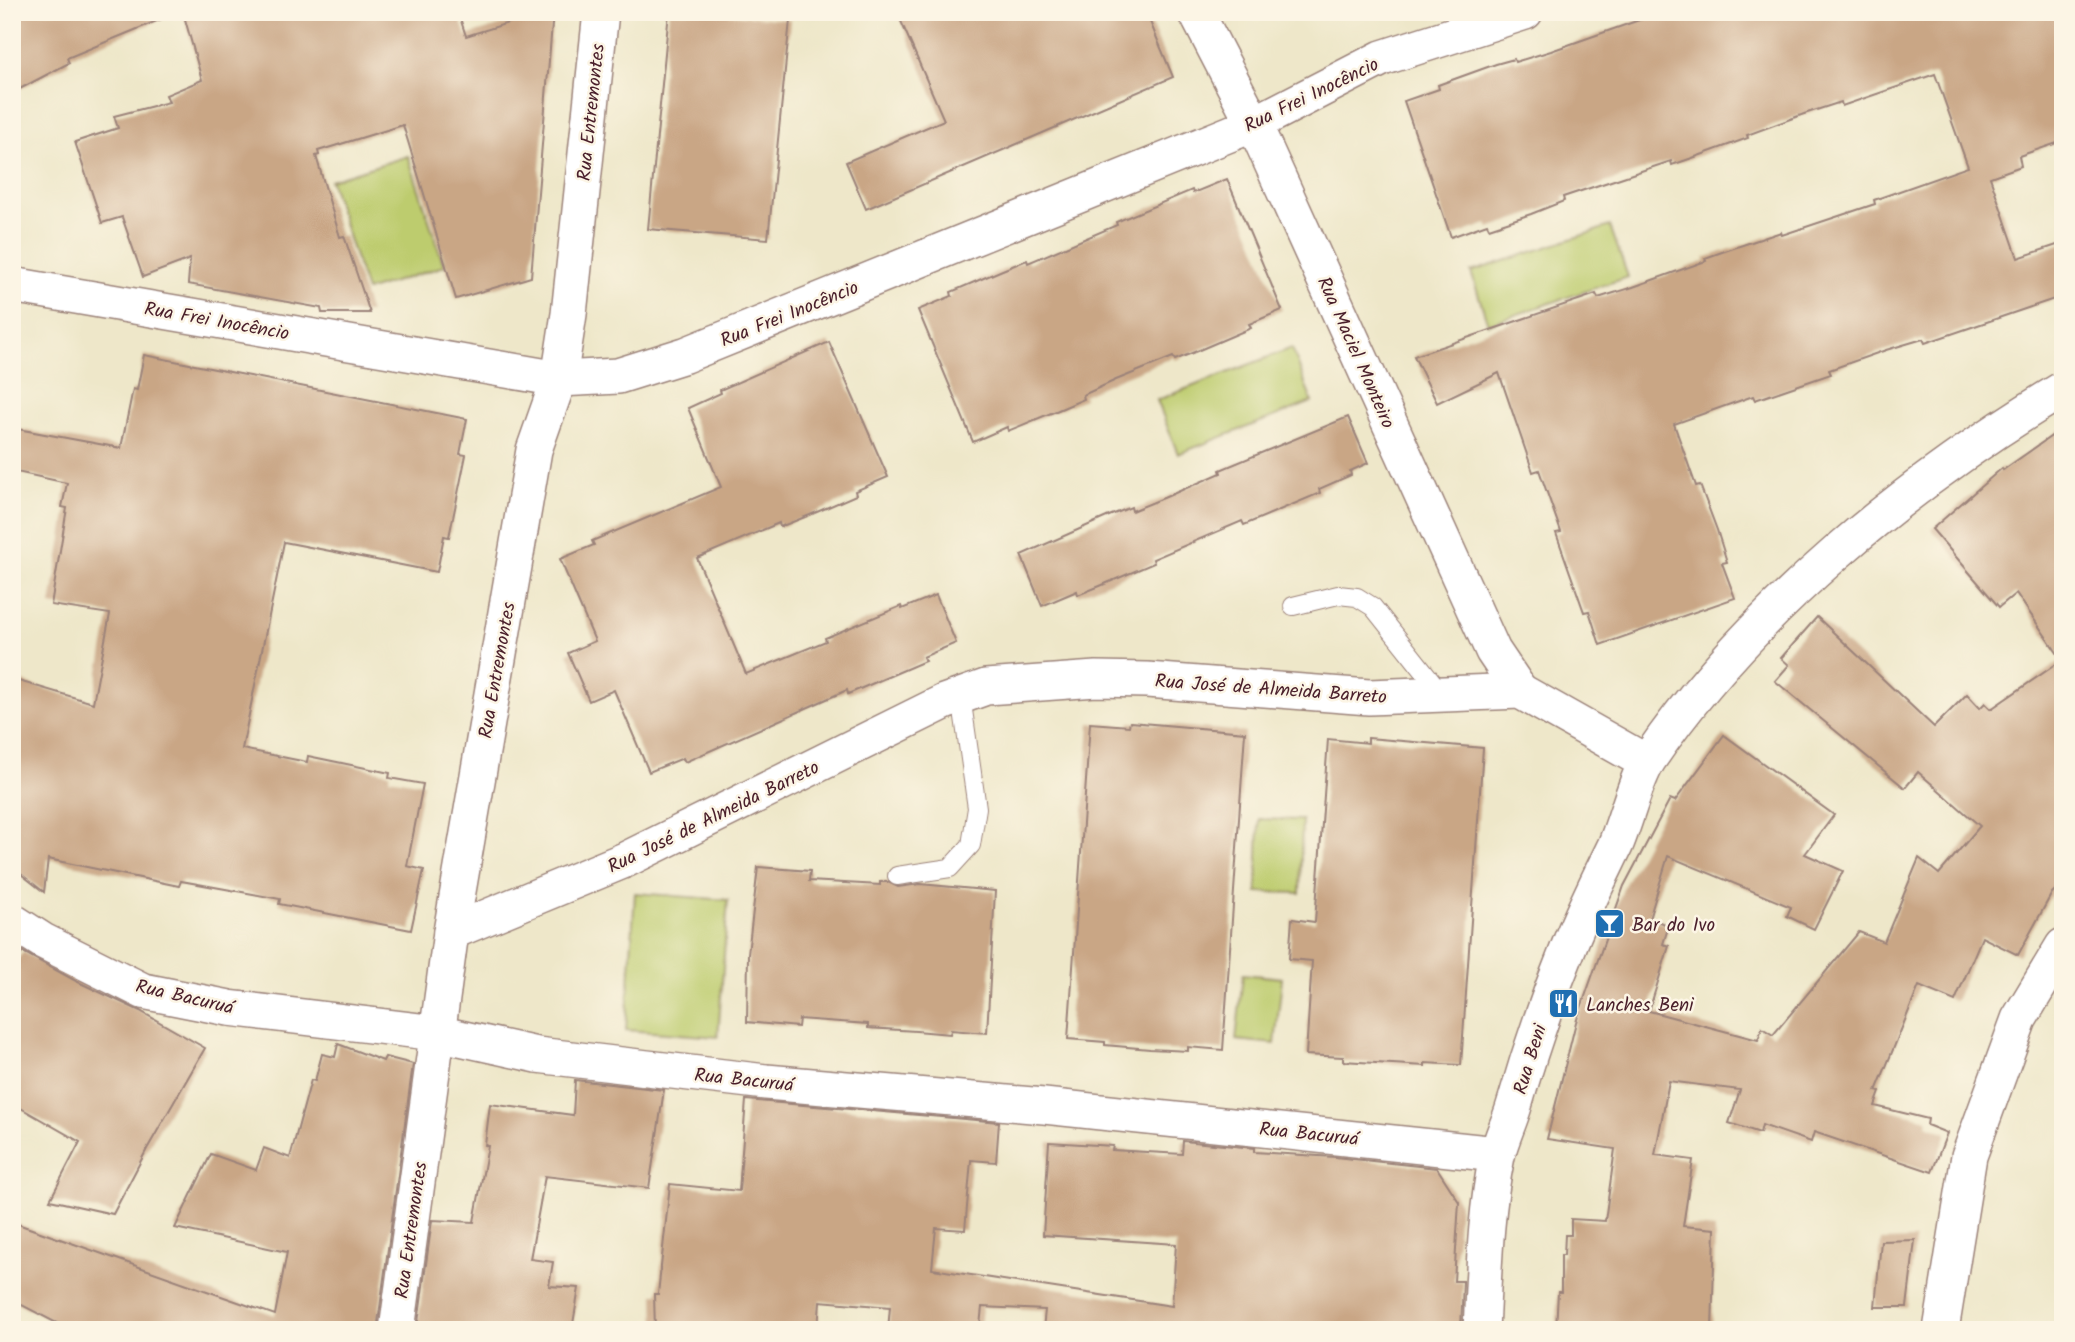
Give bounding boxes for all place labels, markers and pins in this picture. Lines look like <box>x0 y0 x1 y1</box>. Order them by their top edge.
bar icon: Bar do Ivo <box>1592 907 1626 941</box>
place label: Bar do Ivo <box>1632 911 1715 941</box>
restaurant icon: Lanches Beni <box>1546 987 1580 1021</box>
place label: Lanches Beni <box>1586 991 1695 1021</box>

